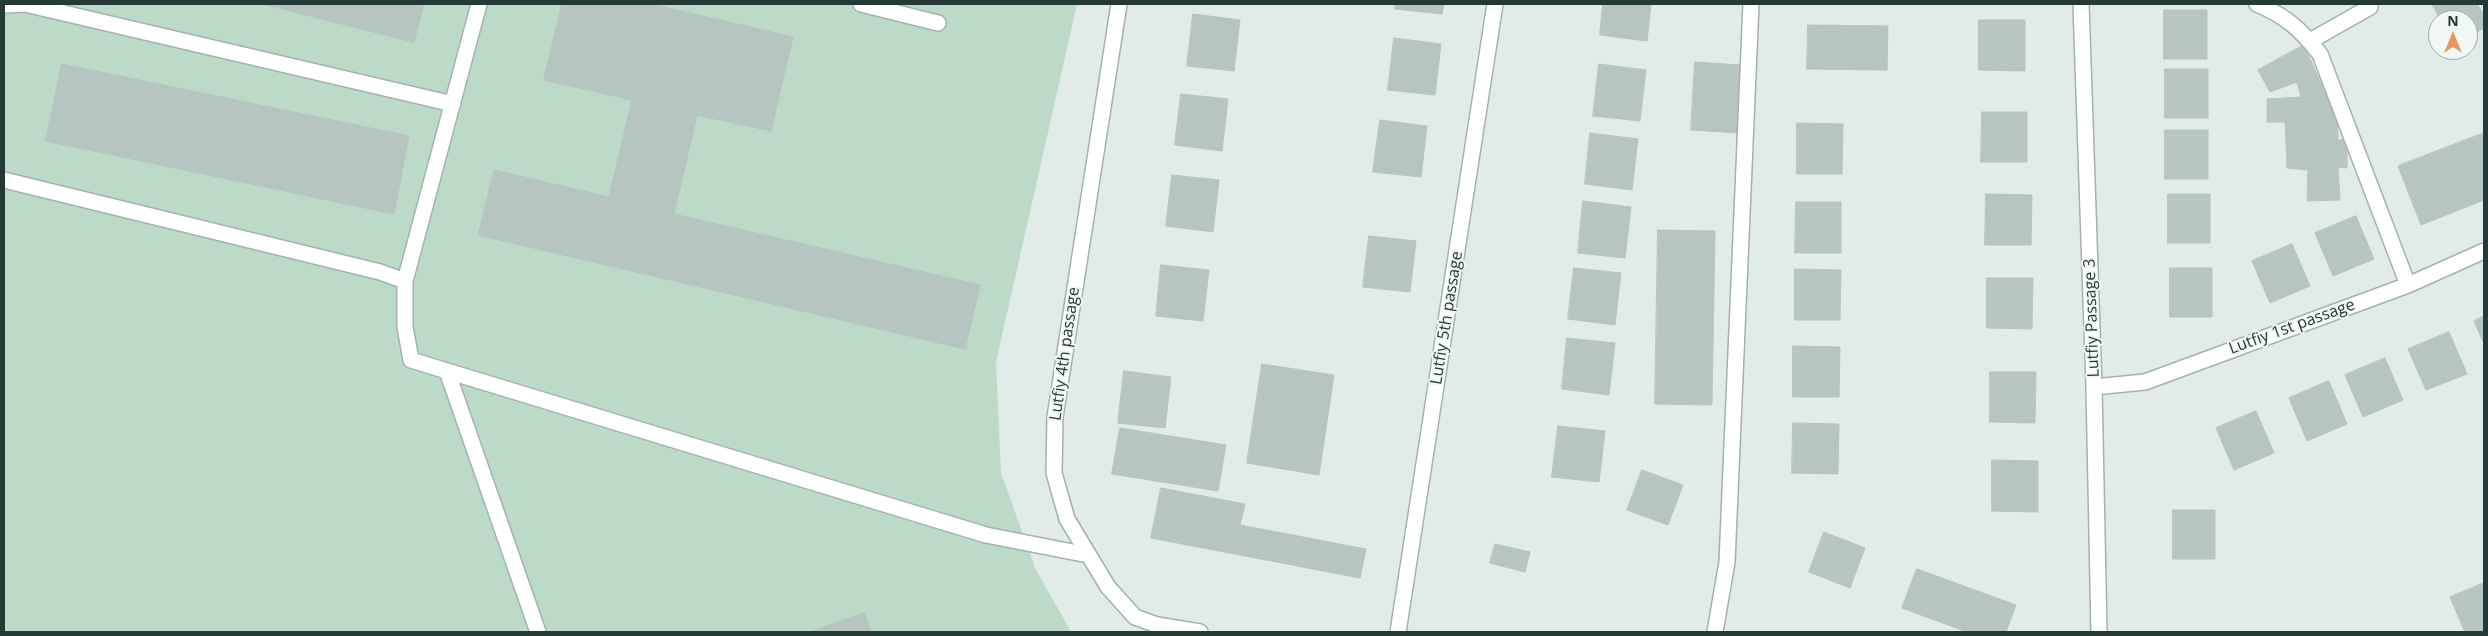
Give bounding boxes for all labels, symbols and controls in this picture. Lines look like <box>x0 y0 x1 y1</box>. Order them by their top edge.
north arrow <box>2428 10 2478 60</box>
text: N <box>2447 11 2459 30</box>
street label: Lutfiy 5th passage <box>1427 250 1467 386</box>
street label: Lutfiy Passage 3 <box>2080 258 2104 378</box>
street label: Lutfiy 4th passage <box>1046 286 1084 422</box>
street label: Lutfiy 1st passage <box>2226 295 2358 359</box>

